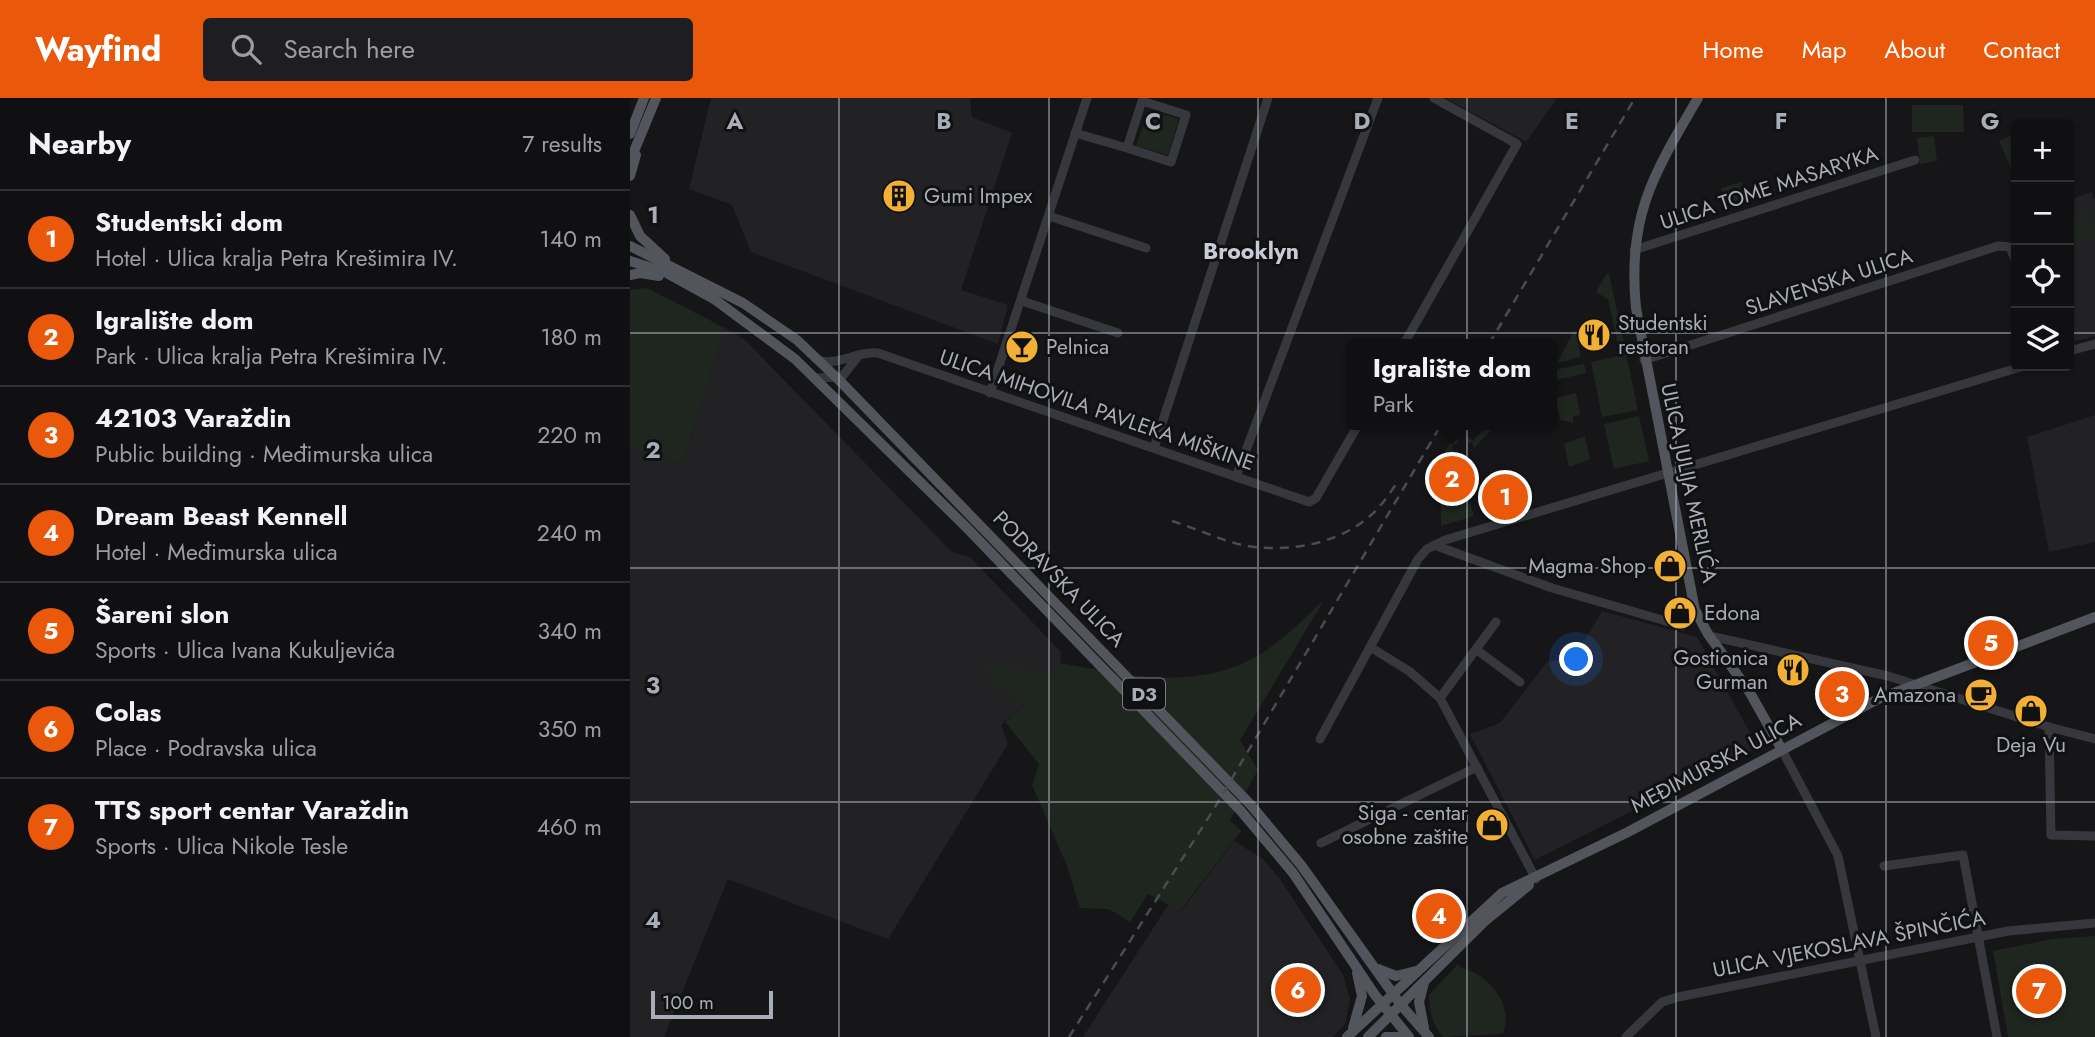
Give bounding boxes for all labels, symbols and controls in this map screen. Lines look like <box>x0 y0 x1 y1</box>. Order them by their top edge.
search box <box>203 18 693 81</box>
text: Wayfind <box>35 26 161 73</box>
icon: search <box>227 30 265 68</box>
text: Search here <box>283 30 415 68</box>
text: Home <box>1702 32 1764 67</box>
text: Map <box>1802 32 1846 67</box>
text: About <box>1884 32 1945 67</box>
text: Contact <box>1983 32 2060 67</box>
text: A <box>726 104 744 138</box>
text: B <box>936 104 952 138</box>
text: C <box>1145 104 1161 138</box>
text: D <box>1354 104 1371 138</box>
text: E <box>1565 104 1579 138</box>
text: F <box>1775 104 1787 138</box>
text: G <box>1981 104 1999 138</box>
map controls <box>2011 119 2074 371</box>
button: + <box>2011 119 2074 182</box>
text: Nearby <box>28 122 131 165</box>
text: 7 results <box>522 127 602 161</box>
street label: ULICA TOME MASARYKA <box>1656 139 1882 237</box>
building icon: Gumi Impex <box>880 177 918 215</box>
place label: Gumi Impex <box>924 181 1032 211</box>
button: − <box>2011 182 2074 245</box>
text: 1 <box>647 198 659 232</box>
text: Studentski dom <box>95 203 283 241</box>
text: 1 <box>45 222 57 256</box>
text: 140 m <box>540 222 602 256</box>
district label: Brooklyn <box>1203 234 1299 268</box>
text: Hotel · Ulica kralja Petra Krešimira IV. <box>95 241 458 275</box>
street label: SLAVENSKA ULICA <box>1742 241 1917 323</box>
button: locate <box>2011 245 2074 308</box>
text: Igralište dom <box>95 301 254 339</box>
place label: Studentski restoran <box>1618 308 1708 362</box>
button: layers <box>2011 308 2074 371</box>
restaurant icon: Studentski restoran <box>1575 316 1613 354</box>
text: 2 <box>43 320 59 354</box>
text: 180 m <box>540 320 602 354</box>
bar icon: Pelnica <box>1003 328 1041 366</box>
place label: Pelnica <box>1046 332 1109 362</box>
text: Park · Ulica kralja Petra Krešimira IV. <box>95 339 447 373</box>
popup <box>1347 339 1557 430</box>
street label: ULICA MIHOVILA PAVLEKA MIŠKINE <box>935 342 1259 478</box>
text: Igralište dom <box>1373 349 1531 387</box>
street label: ULICA JULIJA MERLIĆA <box>1653 381 1725 586</box>
text: Park <box>1373 387 1414 421</box>
text: 42103 Varaždin <box>95 399 291 437</box>
text: 3 <box>44 418 58 452</box>
text: 220 m <box>537 418 602 452</box>
text: 2 <box>645 433 661 467</box>
text: Public building · Međimurska ulica <box>95 437 433 471</box>
pin: 2 <box>1429 453 1475 505</box>
pin: 1 <box>1482 471 1528 523</box>
text: Dream Beast Kennell <box>95 497 348 535</box>
street label: PODRAVSKA ULICA <box>986 504 1132 654</box>
text: 4 <box>43 516 59 550</box>
text: 240 m <box>537 516 602 550</box>
text: Hotel · Međimurska ulica <box>95 535 338 569</box>
shop icon: Magma Shop <box>1651 547 1689 585</box>
place label: Magma Shop <box>1528 551 1646 581</box>
shop icon: Edona <box>1661 594 1699 632</box>
text: Šareni slon <box>95 595 230 633</box>
place label: Edona <box>1704 598 1760 628</box>
text: 5 <box>44 614 58 648</box>
text: 340 m <box>537 614 602 648</box>
pin: 5 <box>1968 617 2014 669</box>
text: Sports · Ulica Ivana Kukuljevića <box>95 633 395 667</box>
your location <box>1559 642 1593 676</box>
place label: Gostionica Gurman <box>1673 643 1768 697</box>
restaurant icon: Gostionica Gurman <box>1774 651 1812 689</box>
text: 3 <box>646 668 660 702</box>
pin: 3 <box>1819 668 1865 720</box>
cafe icon: Amazona <box>1962 676 2000 714</box>
road number: D3 <box>1123 678 1165 709</box>
place label: Amazona <box>1874 680 1956 710</box>
shop icon: Deja Vu <box>2012 692 2050 730</box>
text: Colas <box>95 693 161 731</box>
street label: MEĐIMURSKA ULICA <box>1625 705 1807 821</box>
text: 6 <box>43 712 59 746</box>
text: 350 m <box>538 712 602 746</box>
place label: Deja Vu <box>1996 730 2066 760</box>
text: Place · Podravska ulica <box>95 731 317 765</box>
text: TTS sport centar Varaždin <box>95 791 409 829</box>
place label: Siga - centar osobne zaštite <box>1342 798 1469 852</box>
shop icon: Siga - centar osobne zaštite <box>1473 806 1511 844</box>
text: 7 <box>44 810 58 844</box>
text: 460 m <box>537 810 602 844</box>
text: Sports · Ulica Nikole Tesle <box>95 829 348 863</box>
pin: 4 <box>1416 890 1462 942</box>
text: 4 <box>645 903 661 937</box>
street label: ULICA VJEKOSLAVA ŠPINČIĆA <box>1710 903 1988 985</box>
pin: 6 <box>1275 964 1321 1016</box>
pin: 7 <box>2016 965 2062 1017</box>
scale bar <box>651 988 774 1020</box>
text: 100 m <box>662 989 714 1016</box>

